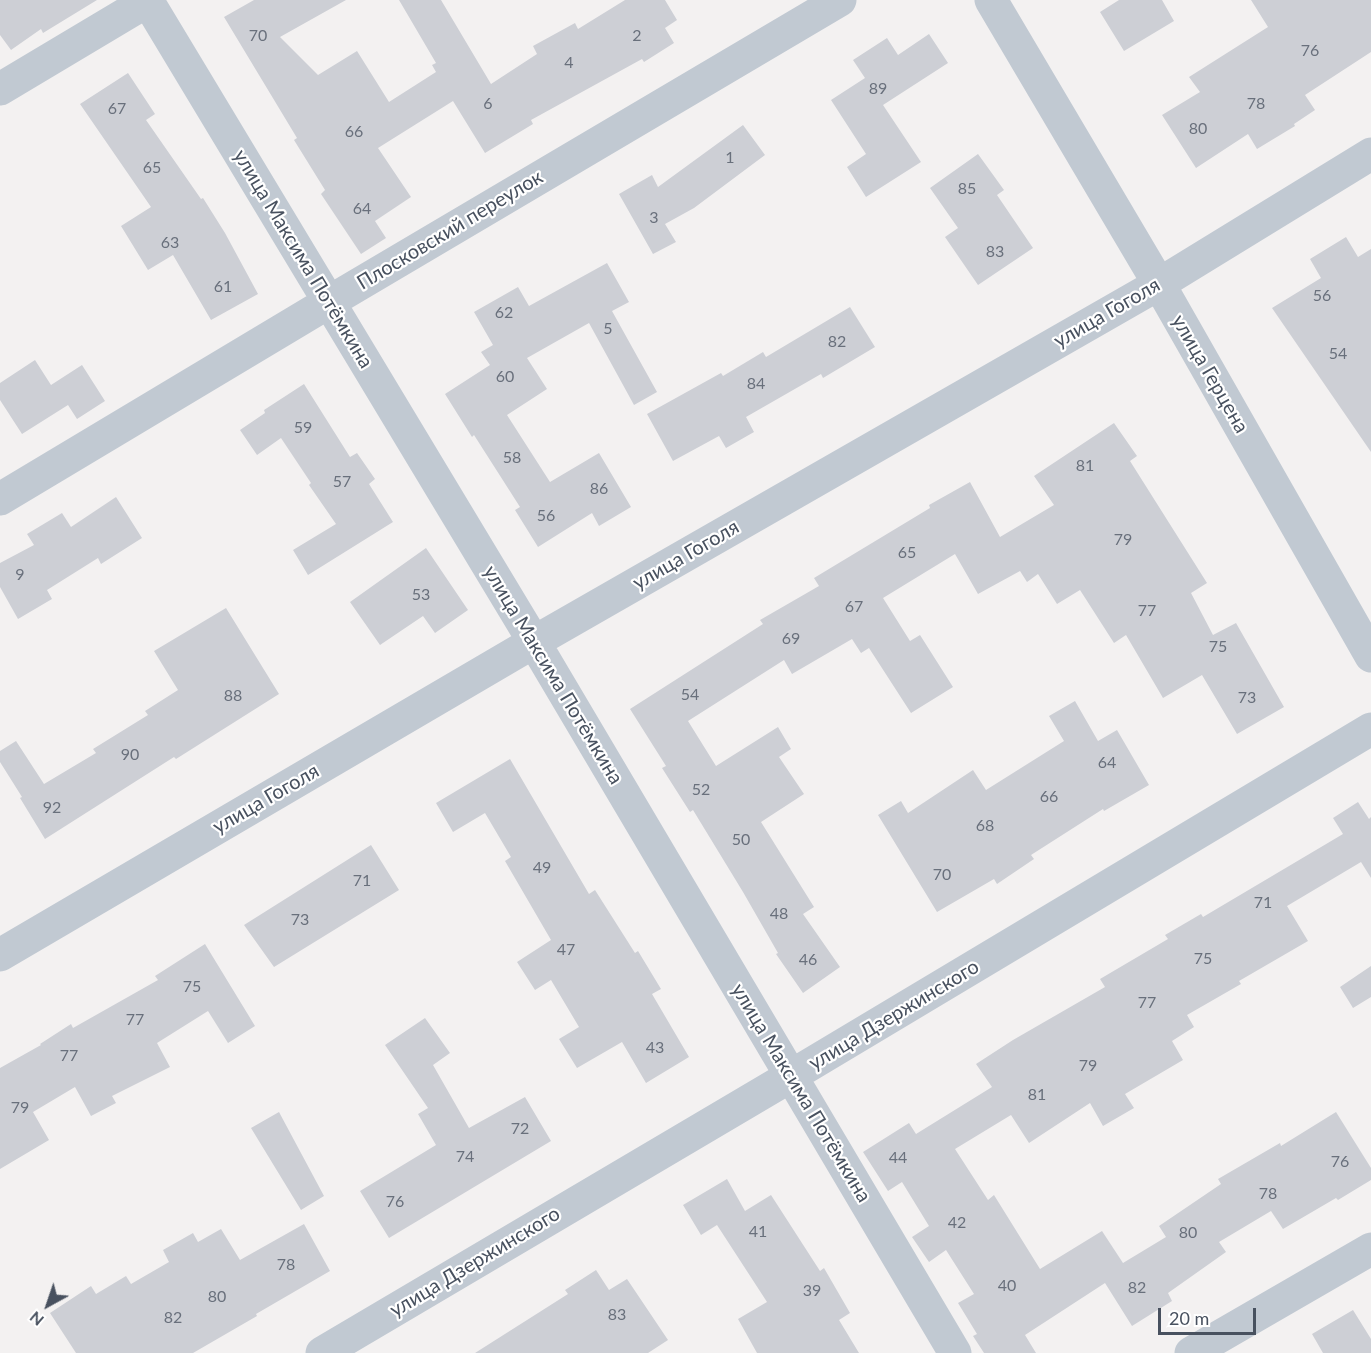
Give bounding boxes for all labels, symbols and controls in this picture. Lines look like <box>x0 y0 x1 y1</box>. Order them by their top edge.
house number: 70 <box>249 26 267 46</box>
house number: 2 <box>632 26 642 46</box>
house number: 76 <box>1301 41 1319 61</box>
house number: 4 <box>564 53 574 73</box>
house number: 89 <box>869 79 887 99</box>
house number: 6 <box>483 94 493 114</box>
house number: 78 <box>1247 94 1265 114</box>
house number: 67 <box>108 99 126 119</box>
house number: 80 <box>1189 119 1207 139</box>
house number: 66 <box>345 122 363 142</box>
street label: улица Максима Потёмкина <box>228 145 378 373</box>
house number: 1 <box>725 148 735 168</box>
house number: 65 <box>143 158 161 178</box>
street label: Плосковский переулок <box>353 165 547 295</box>
house number: 85 <box>958 179 976 199</box>
house number: 64 <box>353 199 371 219</box>
house number: 3 <box>649 208 659 228</box>
house number: 63 <box>161 233 179 253</box>
house number: 83 <box>986 242 1004 262</box>
street label: улица Гоголя <box>1050 273 1164 353</box>
house number: 61 <box>214 277 232 297</box>
house number: 56 <box>1313 286 1331 306</box>
house number: 62 <box>495 303 513 323</box>
street label: улица Герцена <box>1166 311 1254 437</box>
house number: 5 <box>603 319 613 339</box>
house number: 82 <box>828 332 846 352</box>
house number: 54 <box>1329 344 1347 364</box>
house number: 60 <box>496 367 514 387</box>
house number: 84 <box>747 374 765 394</box>
house number: 59 <box>294 418 312 438</box>
house number: 58 <box>503 448 521 468</box>
house number: 81 <box>1076 456 1094 476</box>
house number: 57 <box>333 472 351 492</box>
house number: 86 <box>590 479 608 499</box>
house number: 56 <box>537 506 555 526</box>
street label: улица Гоголя <box>629 515 743 595</box>
house number: 79 <box>1114 530 1132 550</box>
house number: 65 <box>898 543 916 563</box>
street label: улица Максима Потёмкина <box>478 561 628 789</box>
house number: 9 <box>15 565 25 585</box>
house number: 53 <box>412 585 430 605</box>
house number: 67 <box>845 597 863 617</box>
house number: 77 <box>1138 601 1156 621</box>
house number: 69 <box>782 629 800 649</box>
house number: 75 <box>1209 637 1227 657</box>
house number: 54 <box>681 685 699 705</box>
house number: 88 <box>224 686 242 706</box>
house number: 73 <box>1238 688 1256 708</box>
house number: 90 <box>121 745 139 765</box>
house number: 64 <box>1098 753 1116 773</box>
street label: улица Гоголя <box>209 759 323 839</box>
house number: 52 <box>692 780 710 800</box>
house number: 66 <box>1040 787 1058 807</box>
house number: 92 <box>43 798 61 818</box>
house number: 68 <box>976 816 994 836</box>
house number: 50 <box>732 830 750 850</box>
house number: 49 <box>533 858 551 878</box>
house number: 70 <box>933 865 951 885</box>
house number: 71 <box>353 871 371 891</box>
house number: 71 <box>1254 893 1272 913</box>
house number: 48 <box>770 904 788 924</box>
house number: 73 <box>291 910 309 930</box>
house number: 47 <box>557 940 575 960</box>
house number: 75 <box>1194 949 1212 969</box>
house number: 46 <box>799 950 817 970</box>
street label: улица Дзержинского <box>805 955 983 1075</box>
house number: 75 <box>183 977 201 997</box>
street label: улица Максима Потёмкина <box>726 979 876 1207</box>
house number: 77 <box>1138 993 1156 1013</box>
house number: 77 <box>126 1010 144 1030</box>
house number: 43 <box>646 1038 664 1058</box>
house number: 77 <box>60 1046 78 1066</box>
house number: 79 <box>1079 1056 1097 1076</box>
house number: 81 <box>1028 1085 1046 1105</box>
house number: 79 <box>11 1098 29 1118</box>
house number: 72 <box>511 1119 529 1139</box>
house number: 74 <box>456 1147 474 1167</box>
house number: 44 <box>889 1148 907 1168</box>
house number: 76 <box>1331 1152 1349 1172</box>
house number: 78 <box>1259 1184 1277 1204</box>
house number: 76 <box>386 1192 404 1212</box>
street label: улица Дзержинского <box>386 1202 564 1322</box>
house number: 42 <box>948 1213 966 1233</box>
house number: 41 <box>749 1222 767 1242</box>
house number: 80 <box>1179 1223 1197 1243</box>
house number: 78 <box>277 1255 295 1275</box>
north arrow <box>18 1275 78 1335</box>
house number: 40 <box>998 1276 1016 1296</box>
house number: 82 <box>1128 1278 1146 1298</box>
house number: 39 <box>803 1281 821 1301</box>
house number: 80 <box>208 1287 226 1307</box>
scale bar <box>1161 1296 1258 1334</box>
house number: 83 <box>608 1305 626 1325</box>
text: 20 m <box>1169 1307 1209 1329</box>
text: N <box>25 1308 47 1330</box>
house number: 82 <box>164 1308 182 1328</box>

